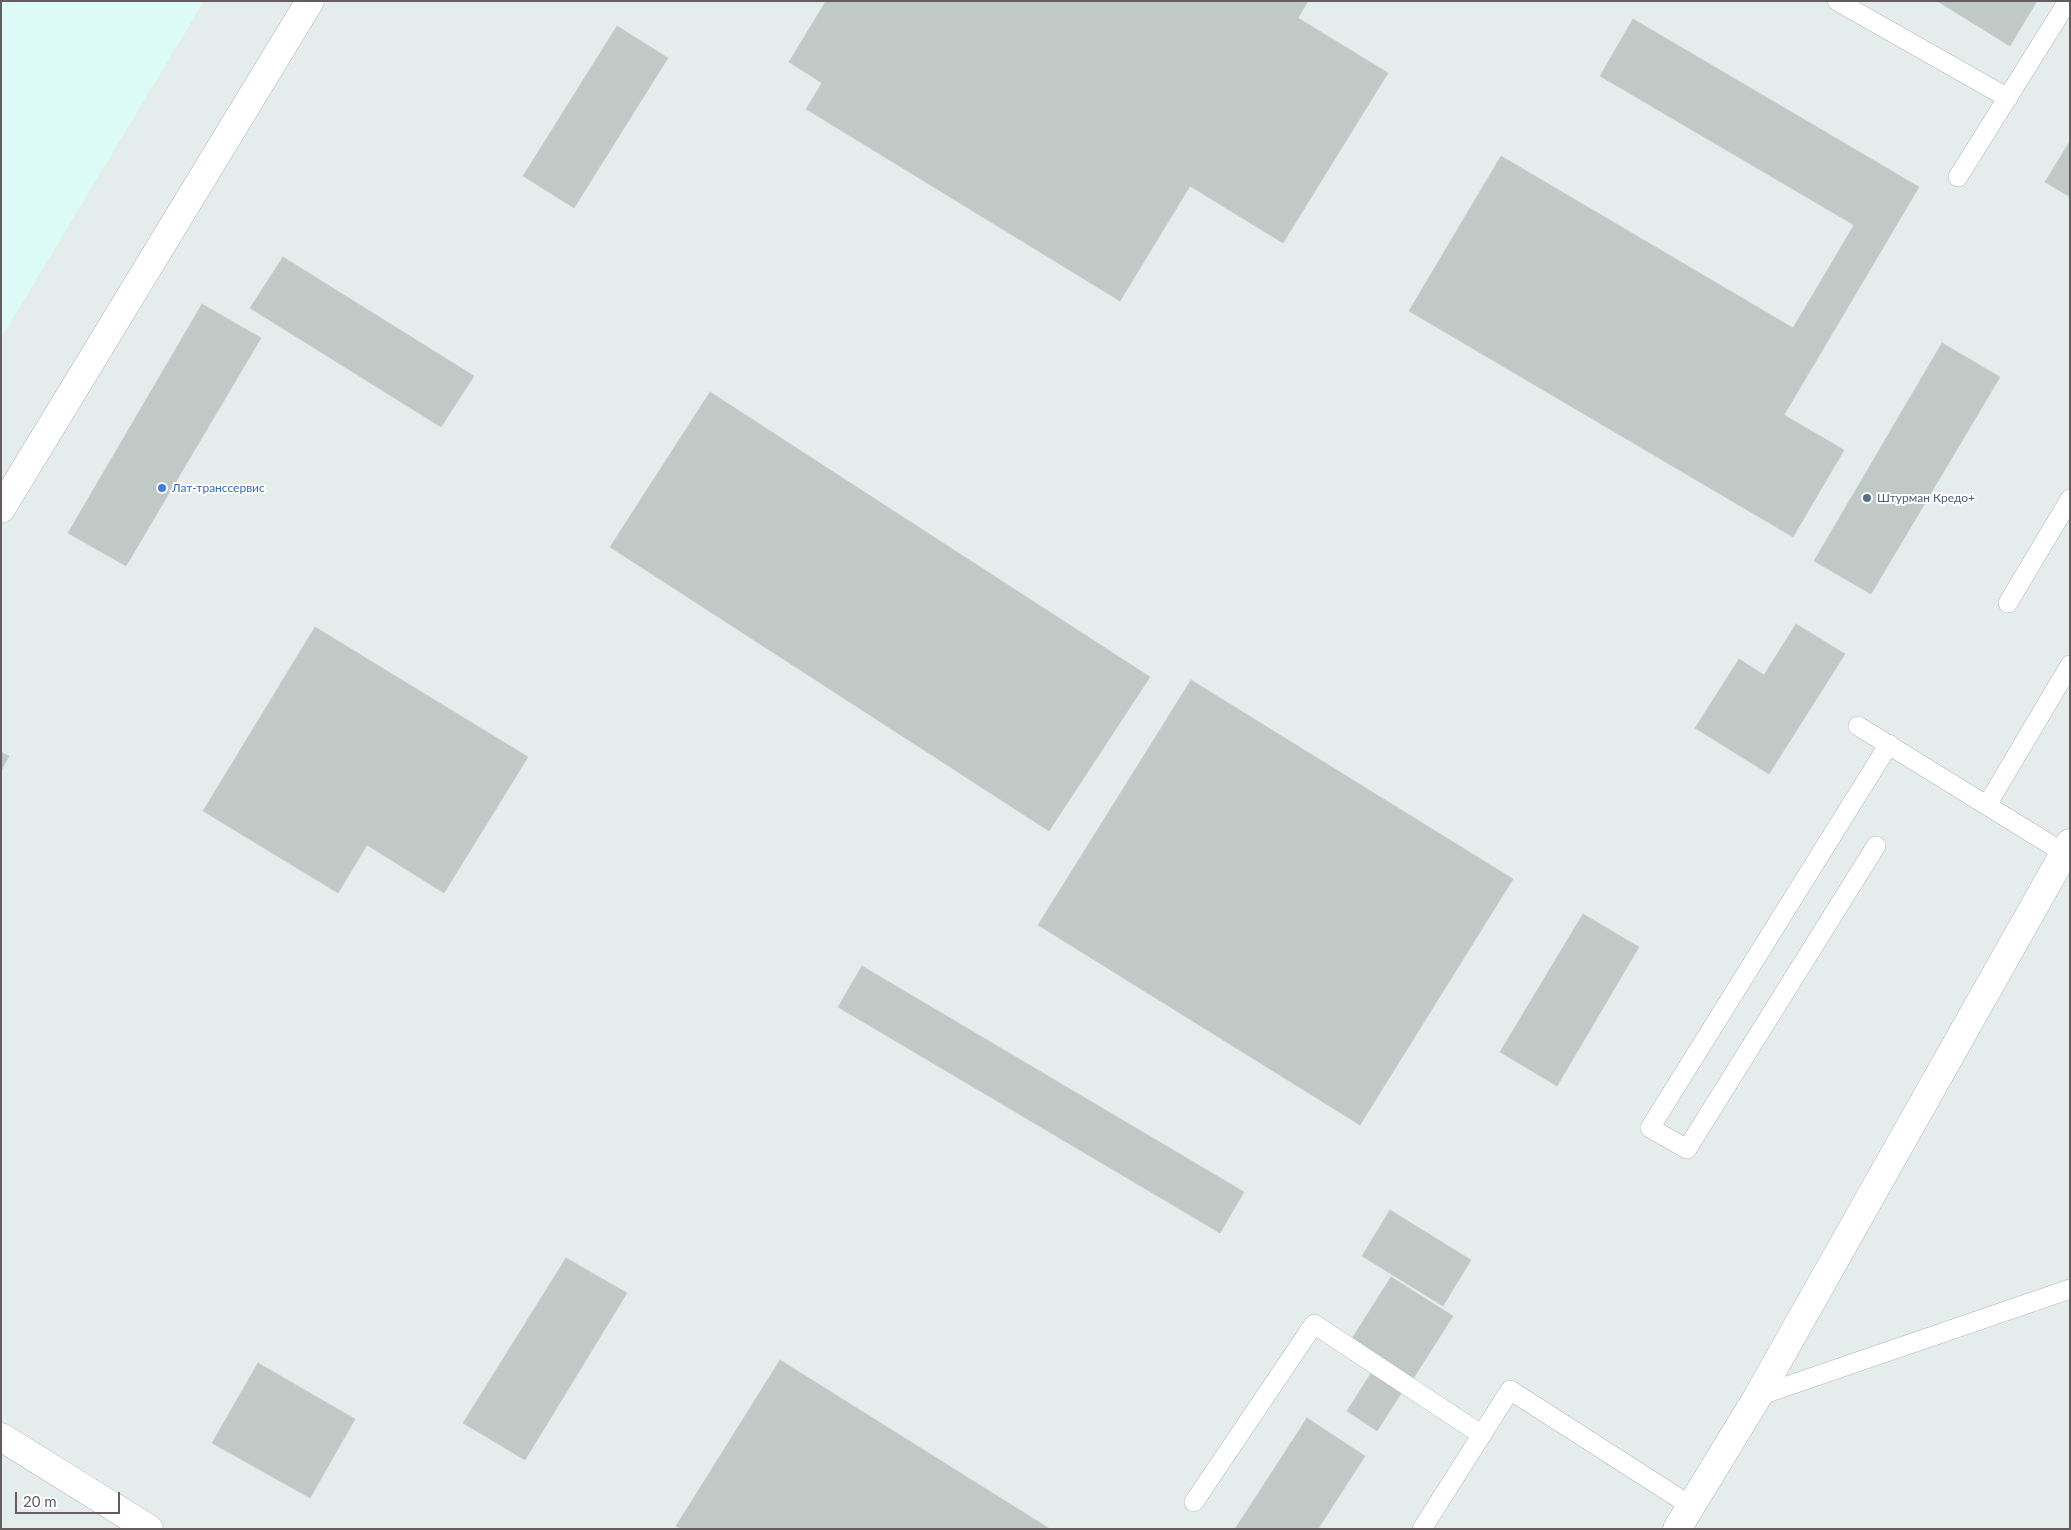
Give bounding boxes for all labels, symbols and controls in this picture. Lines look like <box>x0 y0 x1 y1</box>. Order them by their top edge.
place label: Лат-транссервис <box>172 481 265 495</box>
marker: Лат-транссервис <box>156 482 168 494</box>
place label: Штурман Кредо+ <box>1877 491 1975 505</box>
marker: Штурман Кредо+ <box>1861 492 1873 504</box>
scale bar <box>18 1482 122 1514</box>
text: 20 m <box>23 1492 57 1510</box>

